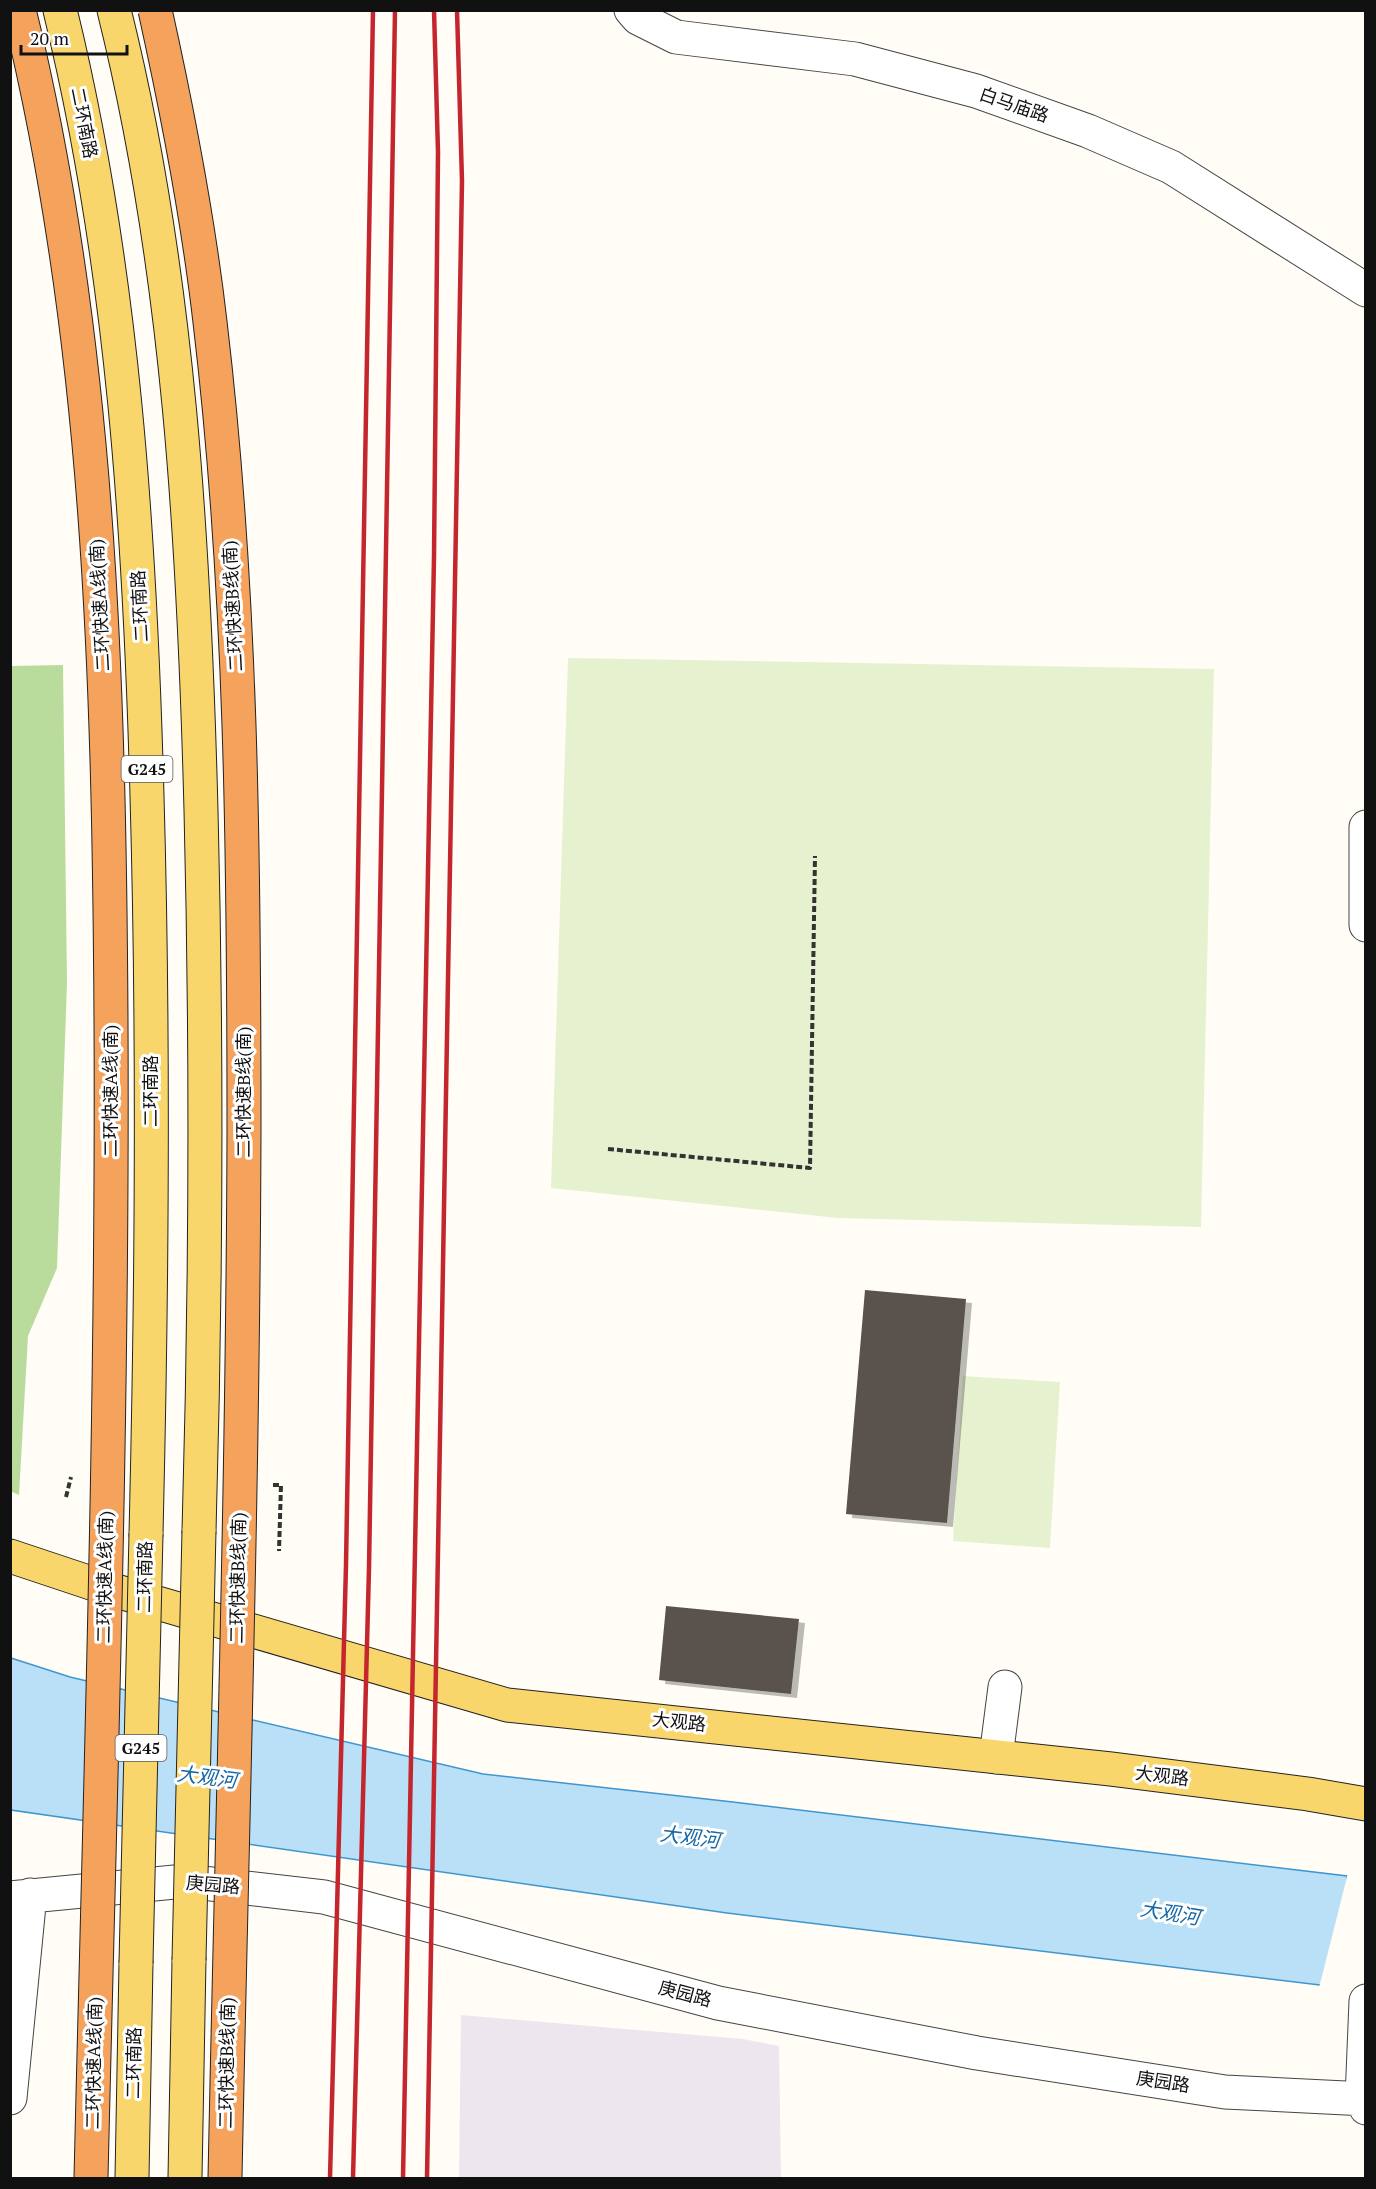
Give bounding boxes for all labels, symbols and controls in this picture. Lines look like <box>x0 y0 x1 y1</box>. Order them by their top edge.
scale bar <box>21 18 128 56</box>
text: 20 m <box>30 26 70 50</box>
street label: 白马庙路 <box>976 81 1052 127</box>
street label: 二环南路 <box>66 85 104 160</box>
street label: 二环快速A线(南) <box>84 538 114 672</box>
street label: 二环快速B线(南) <box>217 540 247 672</box>
street label: 二环南路 <box>125 569 153 643</box>
road number: G245 <box>122 756 172 782</box>
street label: 二环快速A线(南) <box>98 1025 122 1157</box>
street label: 二环快速B线(南) <box>231 1026 255 1158</box>
street label: 二环南路 <box>138 1055 162 1127</box>
street label: 二环快速A线(南) <box>91 1510 117 1644</box>
street label: 二环快速B线(南) <box>224 1512 250 1644</box>
street label: 二环南路 <box>131 1541 157 1613</box>
street label: 大观路 <box>651 1706 707 1736</box>
road number: G245 <box>116 1735 166 1761</box>
water label: 大观河 <box>176 1759 242 1794</box>
street label: 大观路 <box>1134 1760 1190 1790</box>
water label: 大观河 <box>659 1819 725 1854</box>
street label: 庚园路 <box>185 1870 241 1898</box>
water label: 大观河 <box>1138 1894 1206 1931</box>
street label: 庚园路 <box>656 1974 714 2012</box>
street label: 二环快速A线(南) <box>80 1996 106 2130</box>
street label: 二环快速B线(南) <box>213 1997 239 2129</box>
street label: 二环南路 <box>120 2027 146 2099</box>
street label: 庚园路 <box>1135 2065 1192 2097</box>

